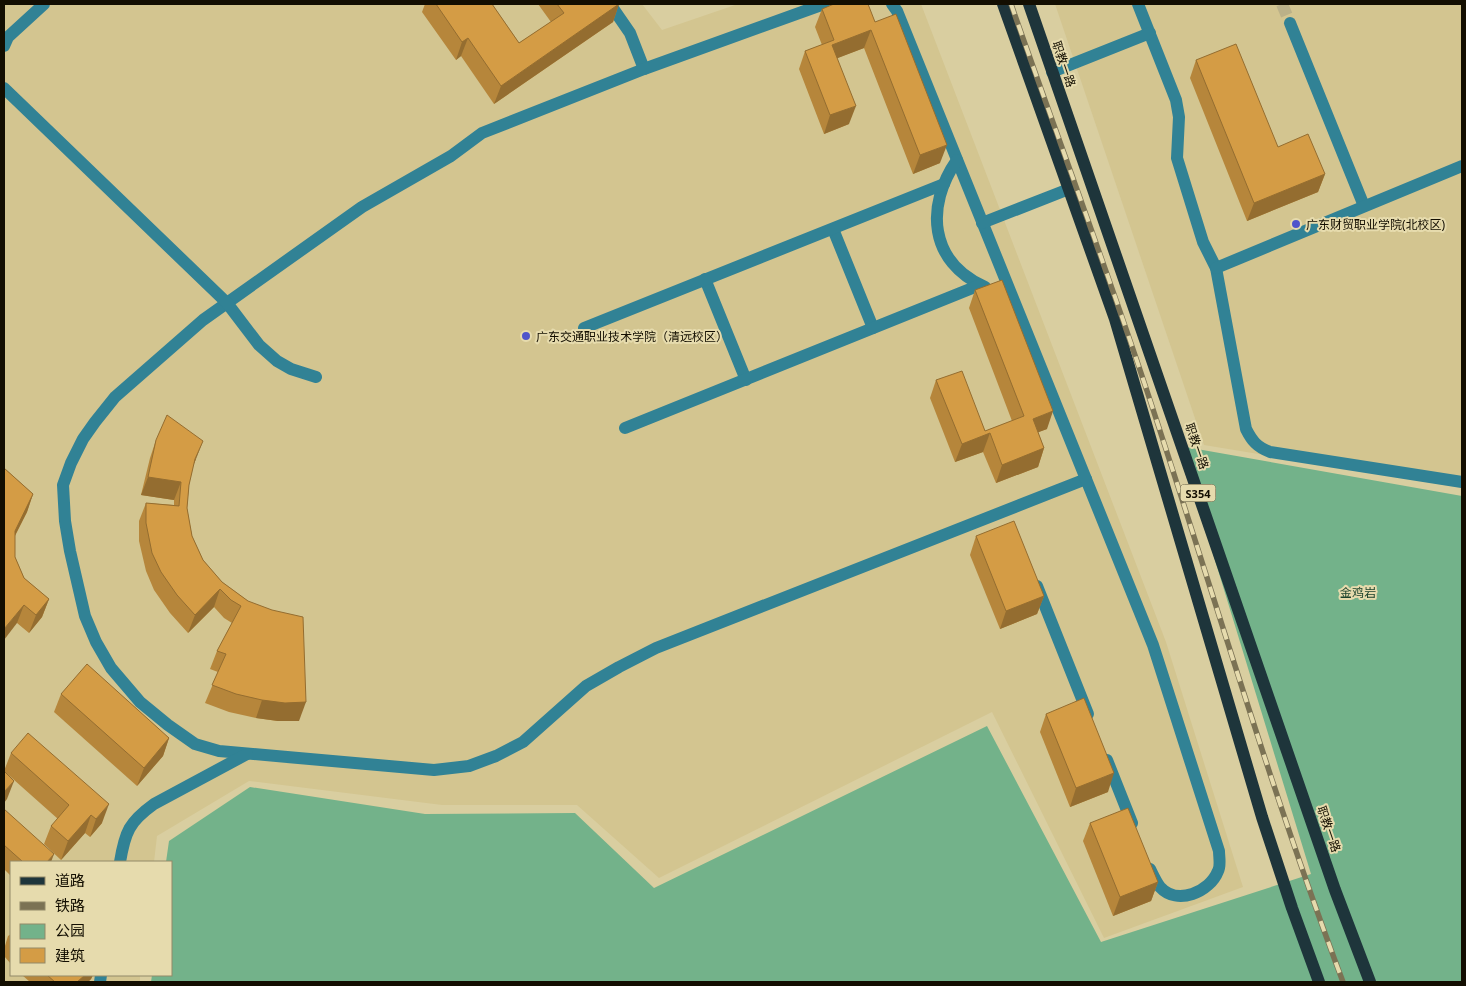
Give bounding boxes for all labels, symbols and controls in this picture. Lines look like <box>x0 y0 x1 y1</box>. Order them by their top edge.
street label: 职教一路 <box>1048 39 1080 89</box>
place label: 广东财贸职业学院(北校区) <box>1306 216 1446 233</box>
marker: 广东财贸职业学院(北校区) <box>1290 218 1302 230</box>
place label: 广东交通职业技术学院（清远校区） <box>536 328 728 345</box>
marker: 广东交通职业技术学院（清远校区） <box>520 330 532 342</box>
street label: 职教一路 <box>1181 421 1213 471</box>
road number: S354 <box>1180 484 1216 502</box>
park label: 金鸡岩 <box>1340 584 1376 601</box>
street label: 职教一路 <box>1313 804 1345 854</box>
legend <box>10 861 172 976</box>
text: 道路 <box>55 870 85 890</box>
text: 铁路 <box>55 895 85 915</box>
text: 公园 <box>55 920 85 940</box>
text: 建筑 <box>55 945 85 965</box>

